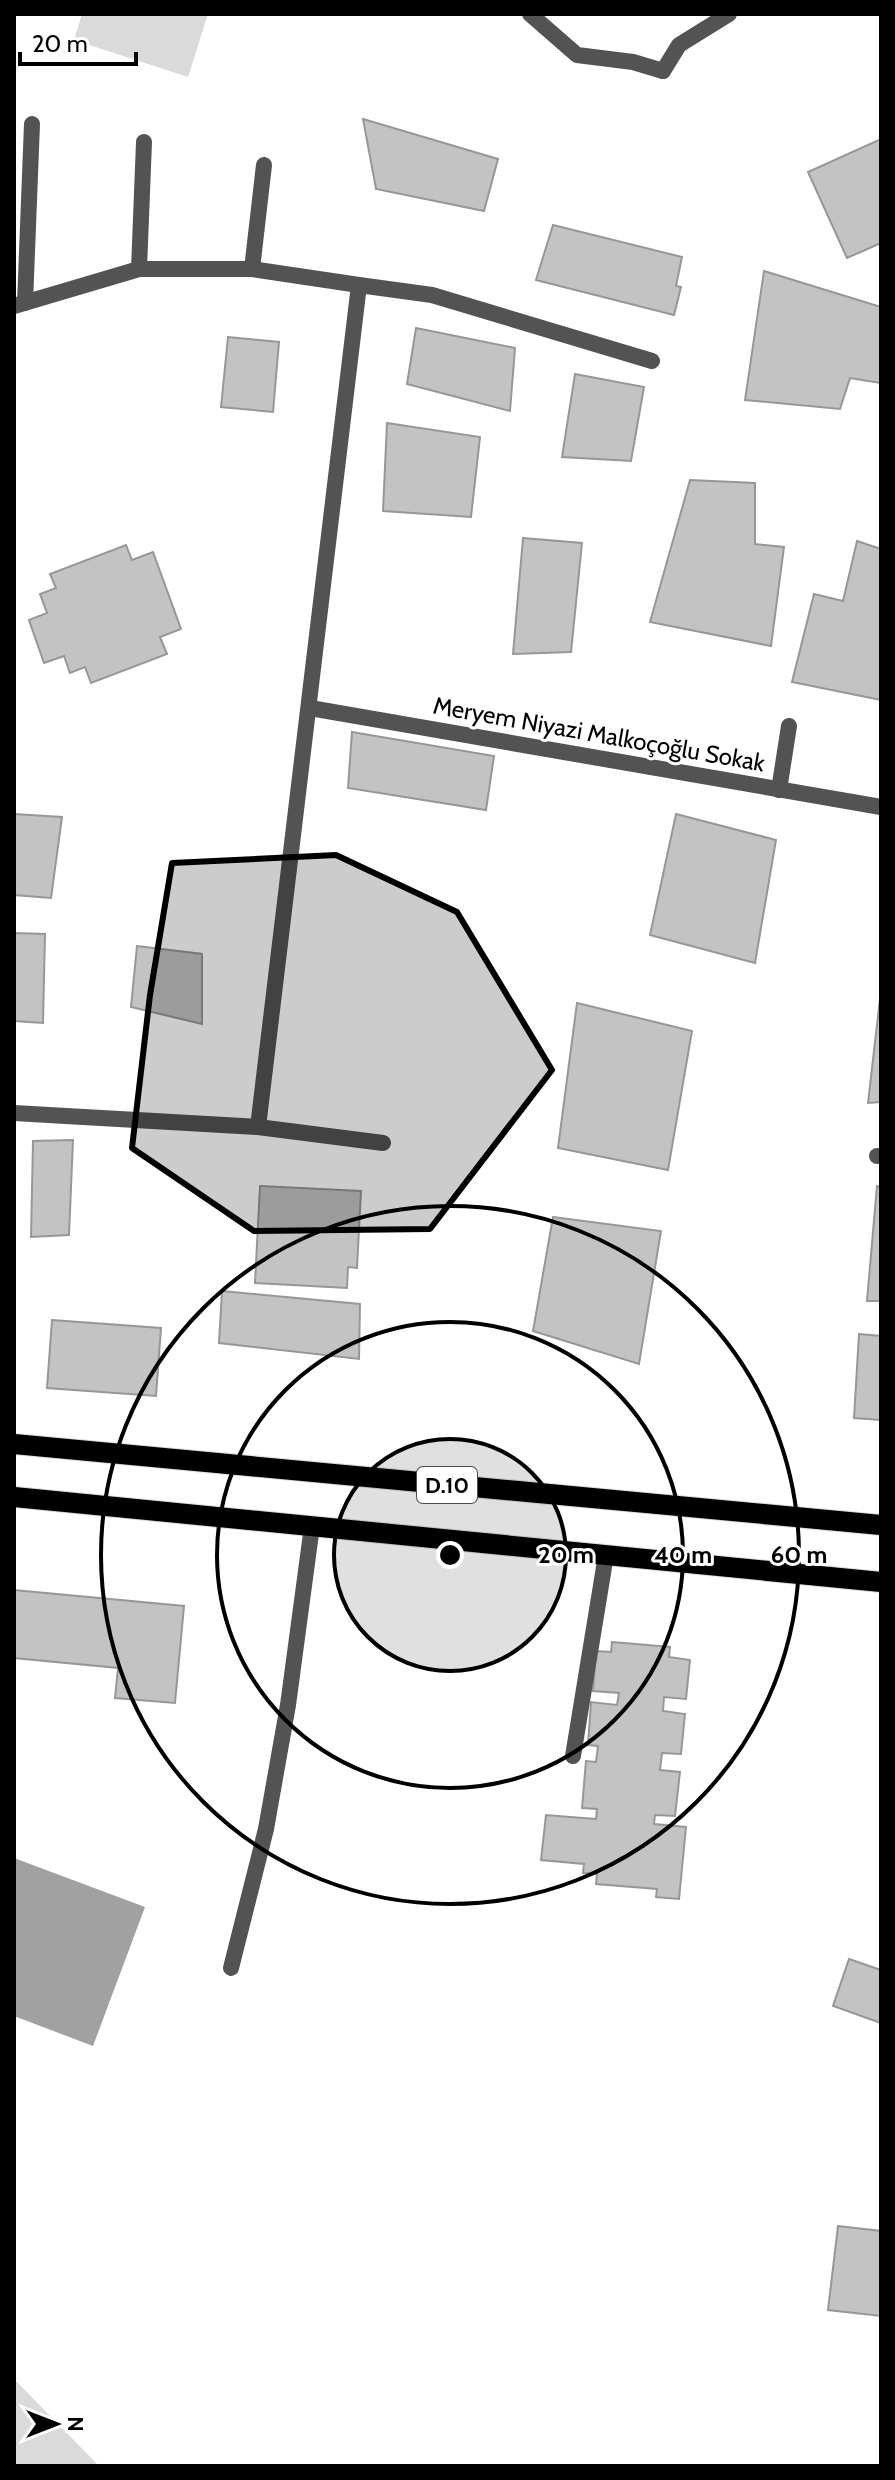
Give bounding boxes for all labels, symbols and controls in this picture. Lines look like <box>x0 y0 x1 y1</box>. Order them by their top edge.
scale bar <box>20 16 136 66</box>
text: 20 m <box>32 29 88 58</box>
street label: Meryem Niyazi Malkoçoğlu Sokak <box>431 691 767 778</box>
road number: D.10 <box>417 1467 477 1503</box>
text: 20 m <box>538 1540 594 1569</box>
text: 40 m <box>654 1540 712 1569</box>
text: 60 m <box>771 1540 827 1569</box>
centre of rings <box>436 1541 464 1569</box>
north arrow <box>16 2384 96 2464</box>
text: N <box>62 2416 89 2432</box>

